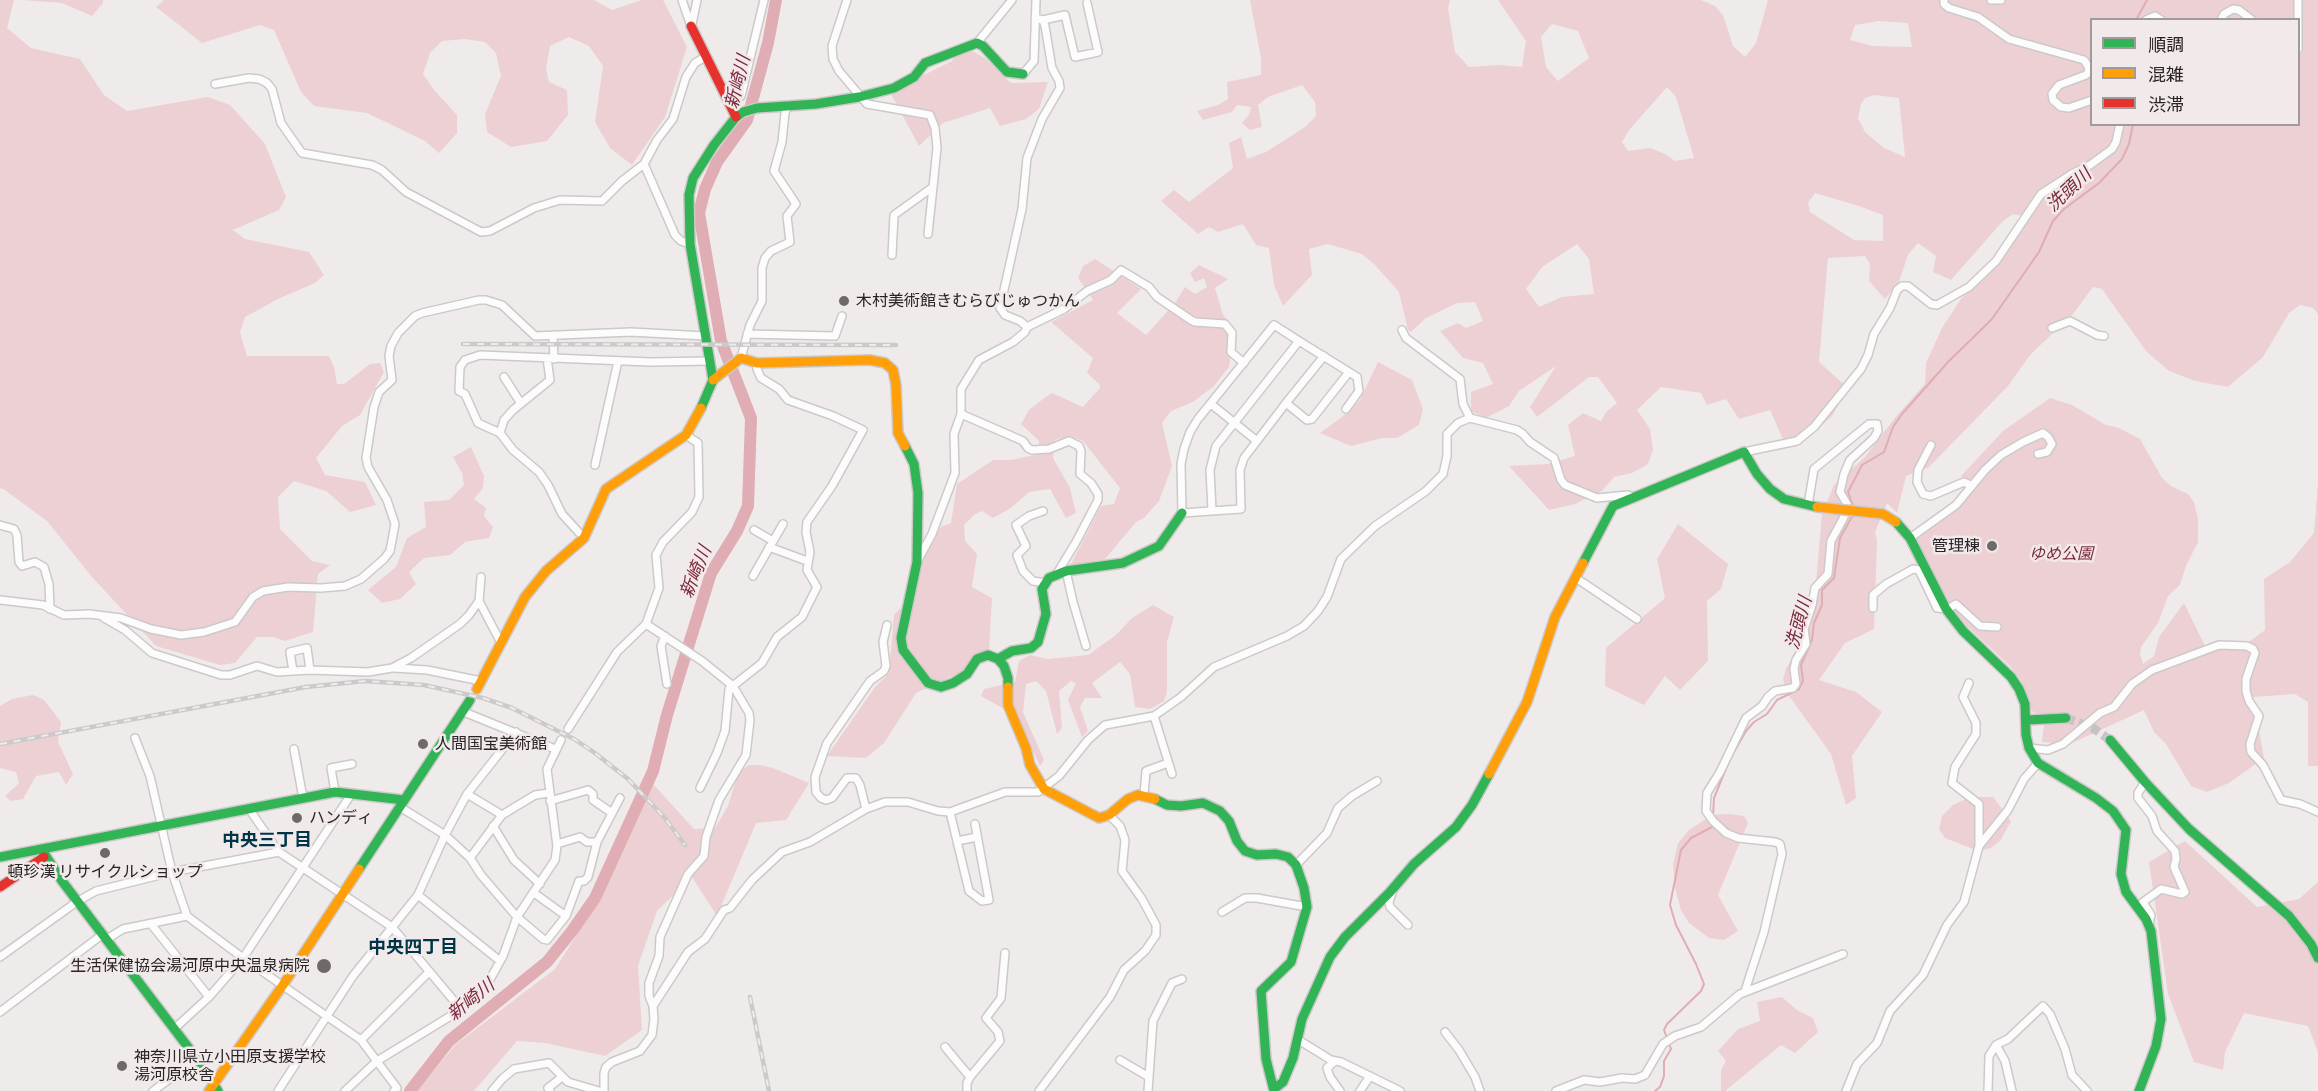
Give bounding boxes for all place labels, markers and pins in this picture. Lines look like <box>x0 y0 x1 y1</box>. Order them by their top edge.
place label: 木村美術館きむらびじゅつかん <box>856 291 1080 311</box>
marker: 木村美術館きむらびじゅつかん <box>837 294 851 308</box>
place label: 管理棟 <box>1932 536 1980 556</box>
marker: 管理棟 <box>1985 539 1999 553</box>
place label: 人間国宝美術館 <box>435 734 547 754</box>
marker: 人間国宝美術館 <box>416 737 430 751</box>
place label: ハンディ <box>309 808 373 828</box>
marker: ハンディ <box>290 811 304 825</box>
marker: 頓珍漢 リサイクルショップ <box>98 846 112 860</box>
place label: 頓珍漢 リサイクルショップ <box>8 862 202 882</box>
place label: 生活保健協会湯河原中央温泉病院 <box>70 956 310 976</box>
marker: 生活保健協会湯河原中央温泉病院 <box>315 957 333 975</box>
place label: 神奈川県立小田原支援学校 湯河原校舎 <box>134 1047 326 1085</box>
marker: 神奈川県立小田原支援学校 湯河原校舎 <box>115 1059 129 1073</box>

